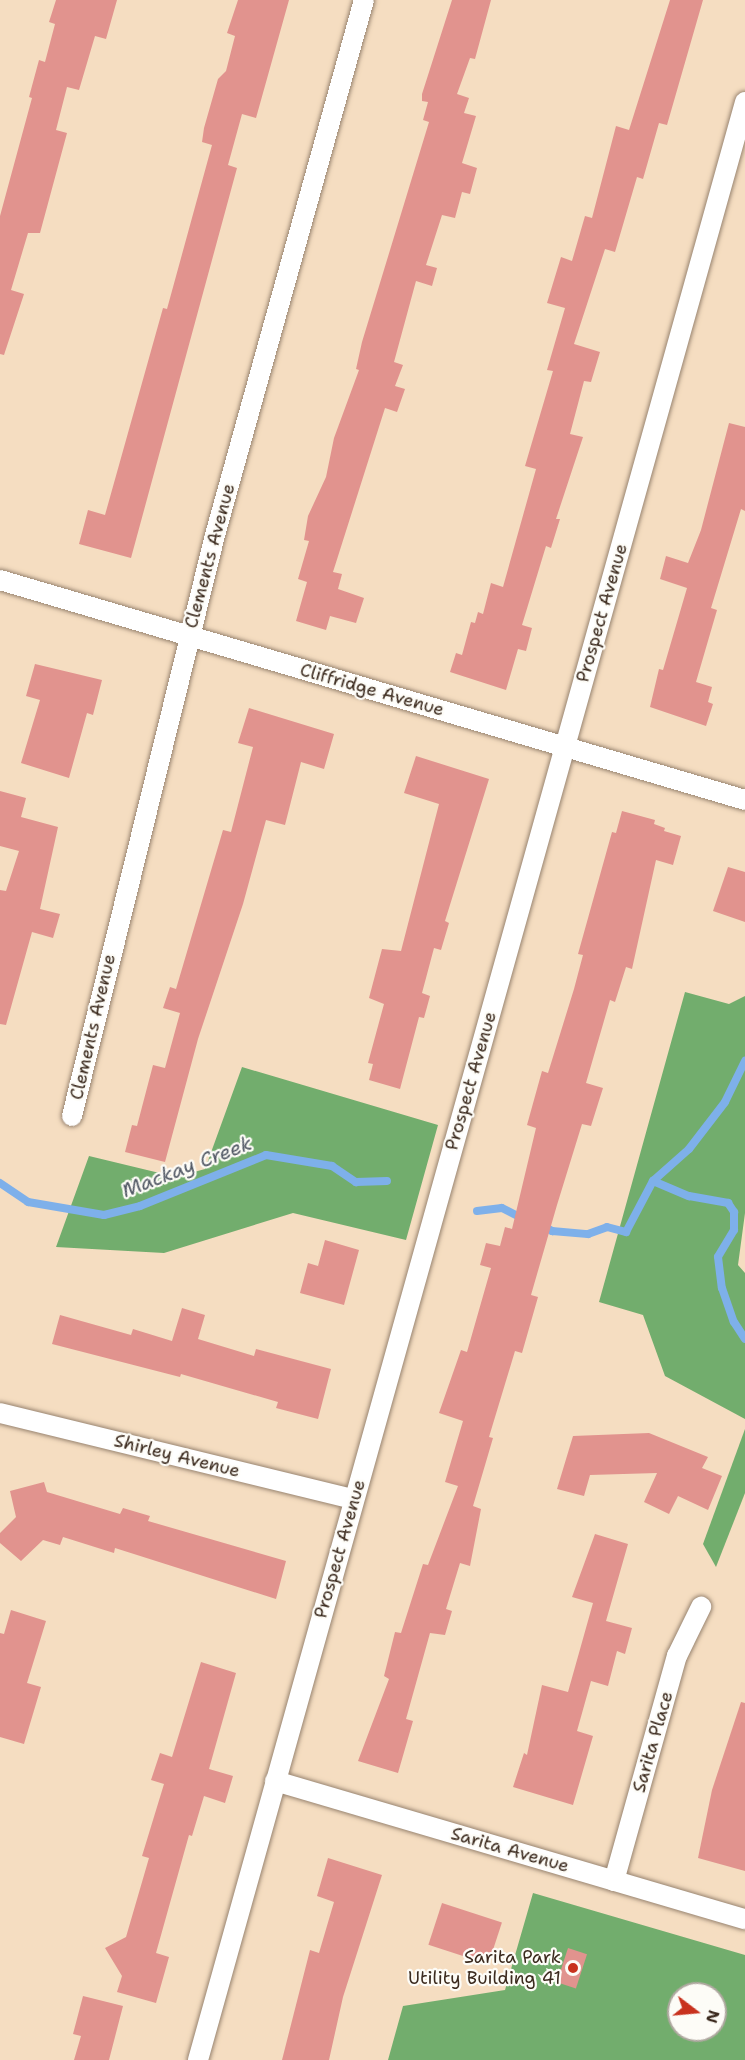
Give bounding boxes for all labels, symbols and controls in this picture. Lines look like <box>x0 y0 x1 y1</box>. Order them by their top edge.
street label: Clements Avenue <box>180 481 240 631</box>
street label: Prospect Avenue <box>572 541 632 685</box>
street label: Cliffridge Avenue <box>297 659 447 721</box>
street label: Clements Avenue <box>66 952 120 1102</box>
street label: Prospect Avenue <box>441 1009 501 1153</box>
water label: Mackay Creek <box>119 1131 255 1203</box>
street label: Shirley Avenue <box>112 1430 242 1482</box>
street label: Prospect Avenue <box>310 1477 370 1621</box>
street label: Sarita Place <box>628 1689 678 1795</box>
street label: Sarita Avenue <box>449 1823 571 1877</box>
place label: Sarita Park Utility Building 41 <box>408 1947 561 1990</box>
marker: Sarita Park Utility Building 41 <box>566 1961 580 1975</box>
north arrow <box>667 1982 727 2042</box>
text: N <box>701 2008 725 2026</box>

